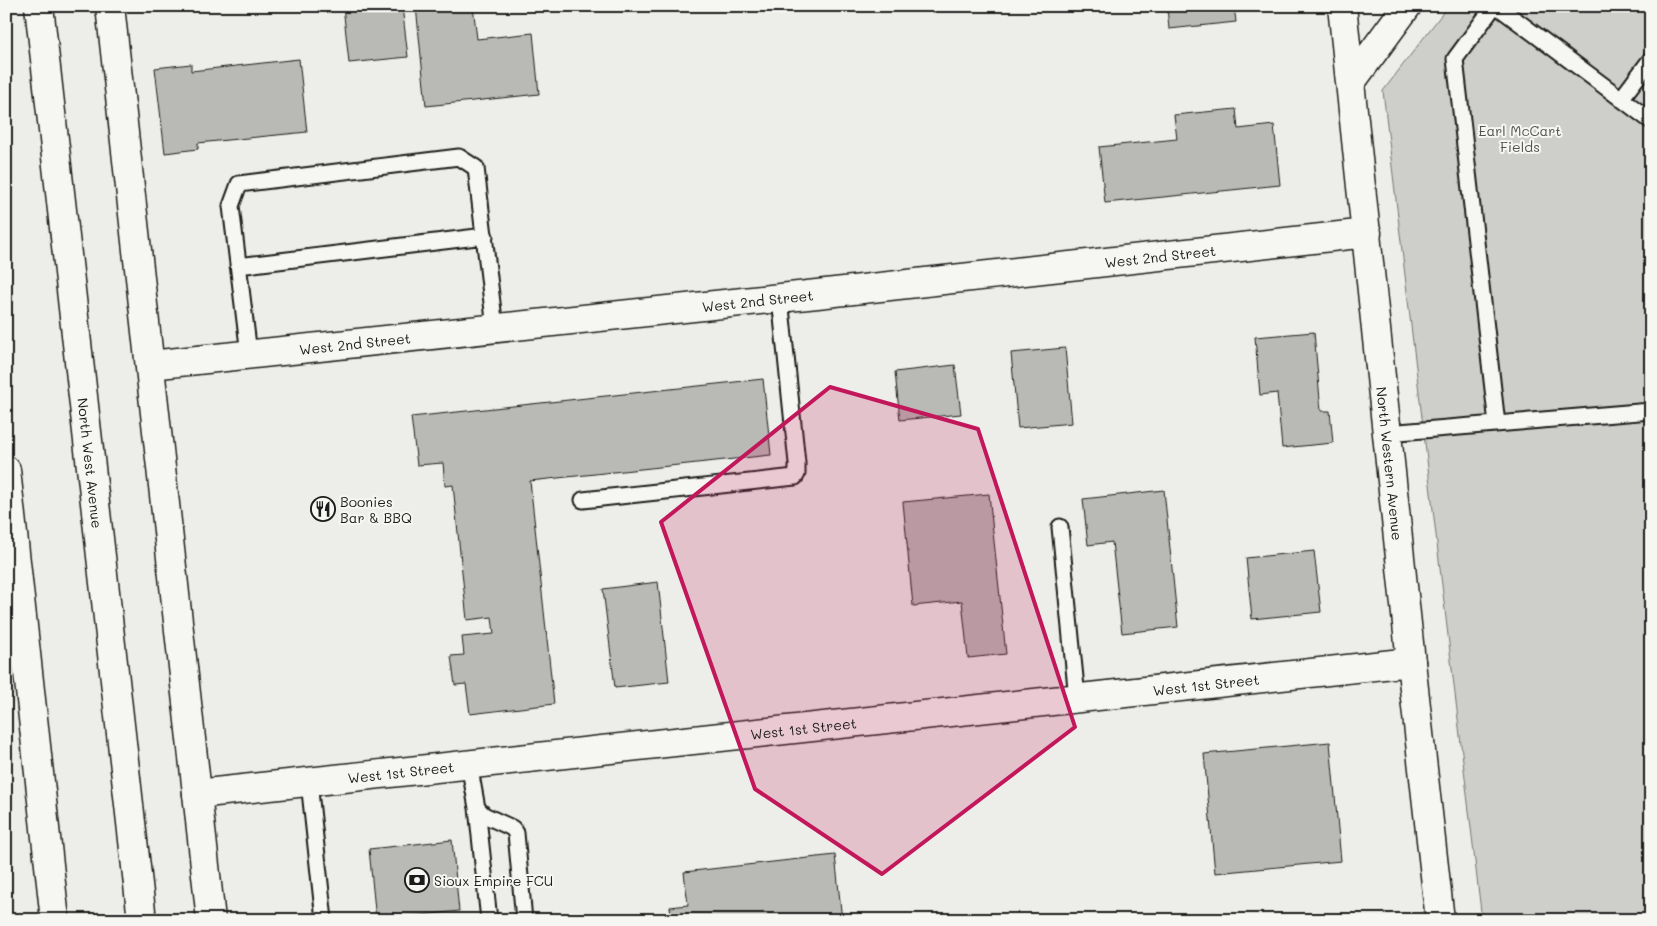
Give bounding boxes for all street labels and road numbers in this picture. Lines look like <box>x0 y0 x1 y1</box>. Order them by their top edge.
street label: West 2nd Street <box>1103 240 1217 272</box>
street label: West 2nd Street <box>701 285 814 316</box>
street label: West 2nd Street <box>298 328 412 359</box>
street label: North Western Avenue <box>1373 386 1408 541</box>
street label: North West Avenue <box>74 397 107 529</box>
street label: West 1st Street <box>1152 669 1260 699</box>
street label: West 1st Street <box>749 713 858 743</box>
street label: West 1st Street <box>347 757 455 787</box>

